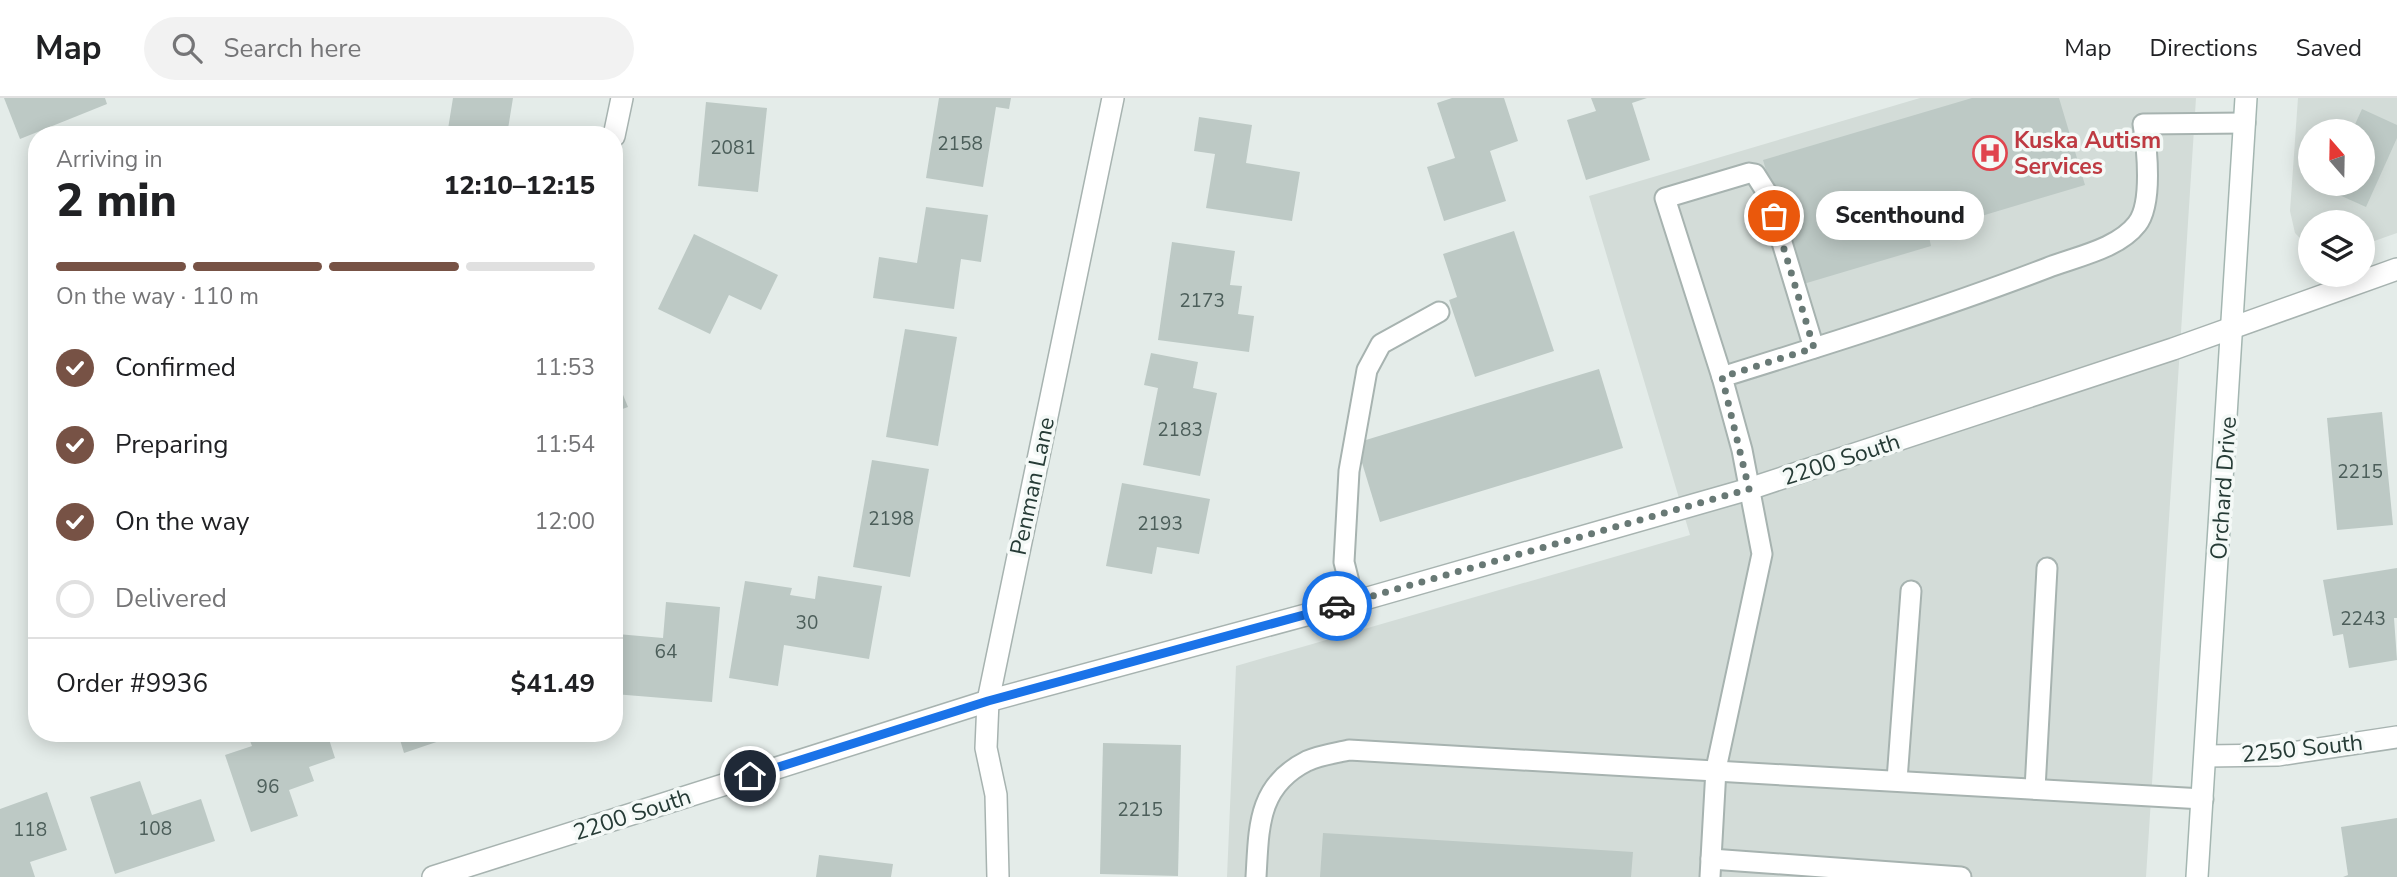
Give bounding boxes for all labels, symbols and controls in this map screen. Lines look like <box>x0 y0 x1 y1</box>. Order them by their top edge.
search box <box>144 17 634 80</box>
text: Map <box>35 26 102 71</box>
icon: search <box>168 29 206 67</box>
text: Search here <box>224 31 361 66</box>
text: Map <box>2064 32 2111 64</box>
text: Directions <box>2149 32 2258 64</box>
text: Saved <box>2296 32 2362 64</box>
north arrow <box>2298 119 2375 196</box>
map controls <box>2298 119 2375 287</box>
place label: Kuska Autism Services <box>2014 125 2161 182</box>
house number: 2158 <box>937 131 983 157</box>
hospital icon: Kuska Autism Services <box>1971 134 2009 172</box>
house number: 2081 <box>710 135 756 161</box>
text: Arriving in <box>56 144 163 175</box>
text: 12:10–12:15 <box>444 168 595 203</box>
text: 2 min <box>56 169 177 232</box>
pin <box>1744 186 1804 246</box>
callout: Scenthound <box>1816 192 1984 240</box>
icon: bag <box>1755 197 1793 235</box>
text: Scenthound <box>1835 200 1965 231</box>
button: layers <box>2298 210 2375 287</box>
text: On the way · 110 m <box>56 281 259 312</box>
house number: 2173 <box>1179 288 1225 314</box>
icon: check <box>56 349 94 387</box>
text: Confirmed <box>115 350 236 385</box>
text: 11:53 <box>535 352 595 383</box>
street label: Penman Lane <box>1003 414 1062 558</box>
street label: Orchard Drive <box>2203 415 2244 561</box>
house number: 2183 <box>1157 417 1203 443</box>
icon: check <box>56 426 94 464</box>
street label: 2200 South <box>1778 426 1904 493</box>
text: Preparing <box>115 427 228 462</box>
text: 11:54 <box>535 429 595 460</box>
house number: 2215 <box>2337 459 2383 485</box>
icon: check <box>56 503 94 541</box>
text: On the way <box>115 504 249 539</box>
text: 12:00 <box>535 506 595 537</box>
house number: 2198 <box>868 506 914 532</box>
house number: 2193 <box>1137 511 1183 537</box>
courier <box>1302 571 1372 641</box>
text: Delivered <box>115 581 227 616</box>
icon: car <box>1318 587 1356 625</box>
house number: 2243 <box>2340 606 2386 632</box>
house number: 30 <box>796 610 818 636</box>
house number: 64 <box>655 639 677 665</box>
text: Order #9936 <box>56 666 208 701</box>
text: $41.49 <box>511 666 595 701</box>
street label: 2250 South <box>2240 727 2364 770</box>
pin <box>720 746 780 806</box>
icon: home <box>731 757 769 795</box>
house number: 96 <box>257 774 279 800</box>
street label: 2200 South <box>569 781 695 848</box>
house number: 2215 <box>1117 797 1163 823</box>
house number: 108 <box>138 816 172 842</box>
house number: 118 <box>13 817 47 843</box>

